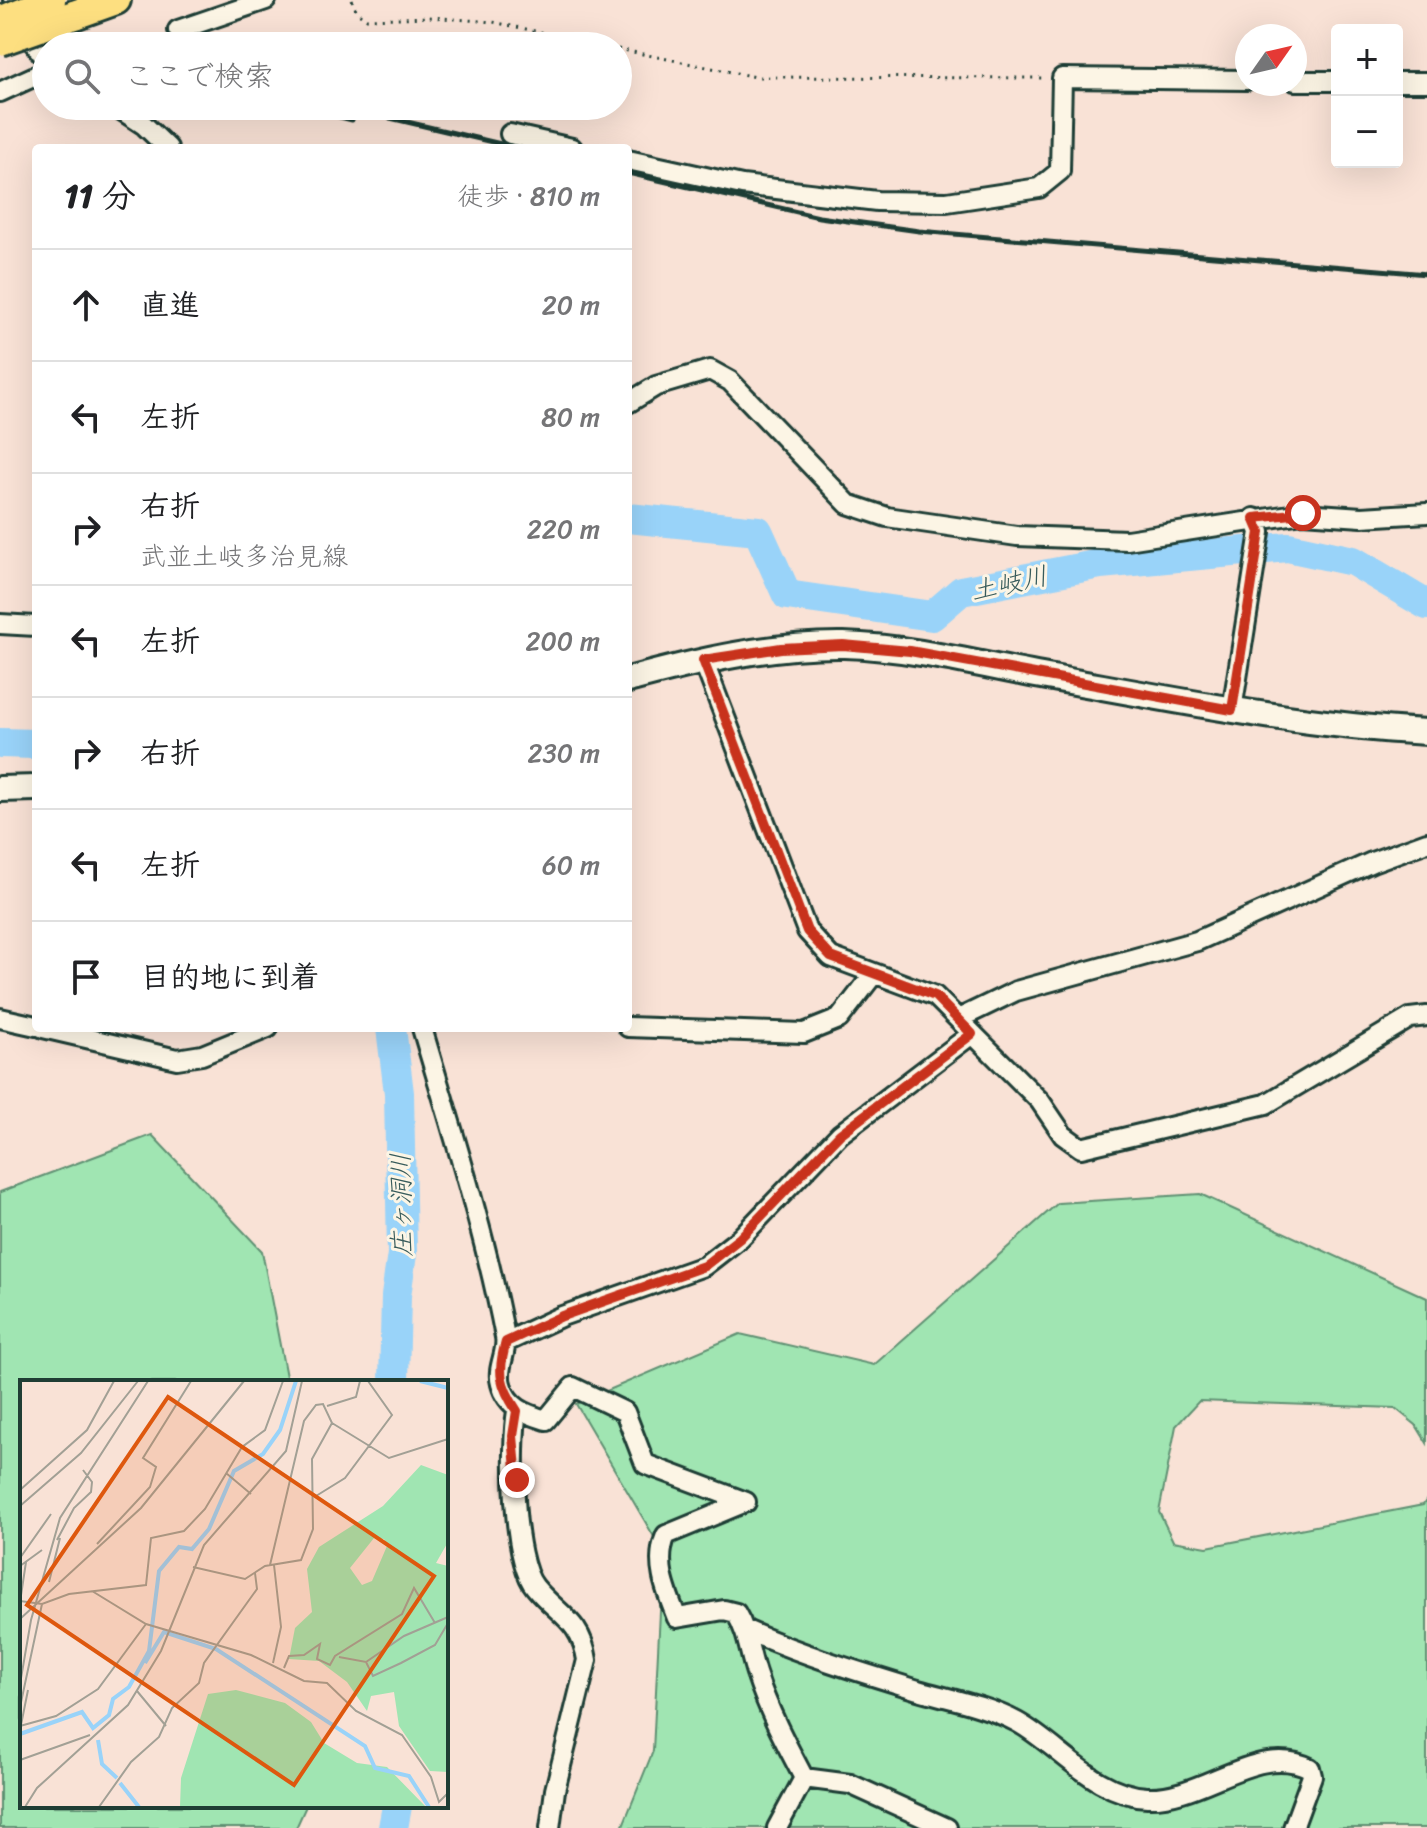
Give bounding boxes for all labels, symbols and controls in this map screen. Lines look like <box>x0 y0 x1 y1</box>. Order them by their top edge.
north arrow <box>1235 24 1307 96</box>
map controls <box>1331 24 1403 168</box>
button: + <box>1331 24 1403 96</box>
search box <box>32 32 632 120</box>
text: ここで検索 <box>124 49 274 103</box>
icon: search <box>60 54 104 98</box>
button: − <box>1331 96 1403 168</box>
text: 11 分 <box>64 166 136 226</box>
text: 徒歩 · 810 m <box>458 173 600 219</box>
text: 直進 <box>140 278 200 332</box>
text: 20 m <box>542 282 600 328</box>
icon: ahead <box>64 283 108 327</box>
text: 左折 <box>140 390 200 444</box>
text: 80 m <box>541 394 600 440</box>
icon: left <box>64 395 108 439</box>
text: 右折 <box>140 479 200 533</box>
route start <box>1285 495 1321 531</box>
text: 220 m <box>527 506 600 552</box>
icon: right <box>64 507 108 551</box>
text: 武並土岐多治見線 <box>140 533 348 579</box>
water label: 土岐川 <box>966 552 1052 614</box>
text: 左折 <box>140 614 200 668</box>
text: 200 m <box>525 618 600 664</box>
icon: left <box>64 619 108 663</box>
text: 右折 <box>140 726 200 780</box>
text: 230 m <box>528 730 600 776</box>
icon: right <box>64 731 108 775</box>
text: 左折 <box>140 838 200 892</box>
text: 60 m <box>542 842 600 888</box>
icon: left <box>64 843 108 887</box>
text: 目的地に到着 <box>140 950 320 1004</box>
icon: arrive <box>64 955 108 999</box>
water label: 庄ヶ洞川 <box>377 1153 425 1257</box>
inset map <box>20 1380 448 1808</box>
route end <box>499 1462 535 1498</box>

